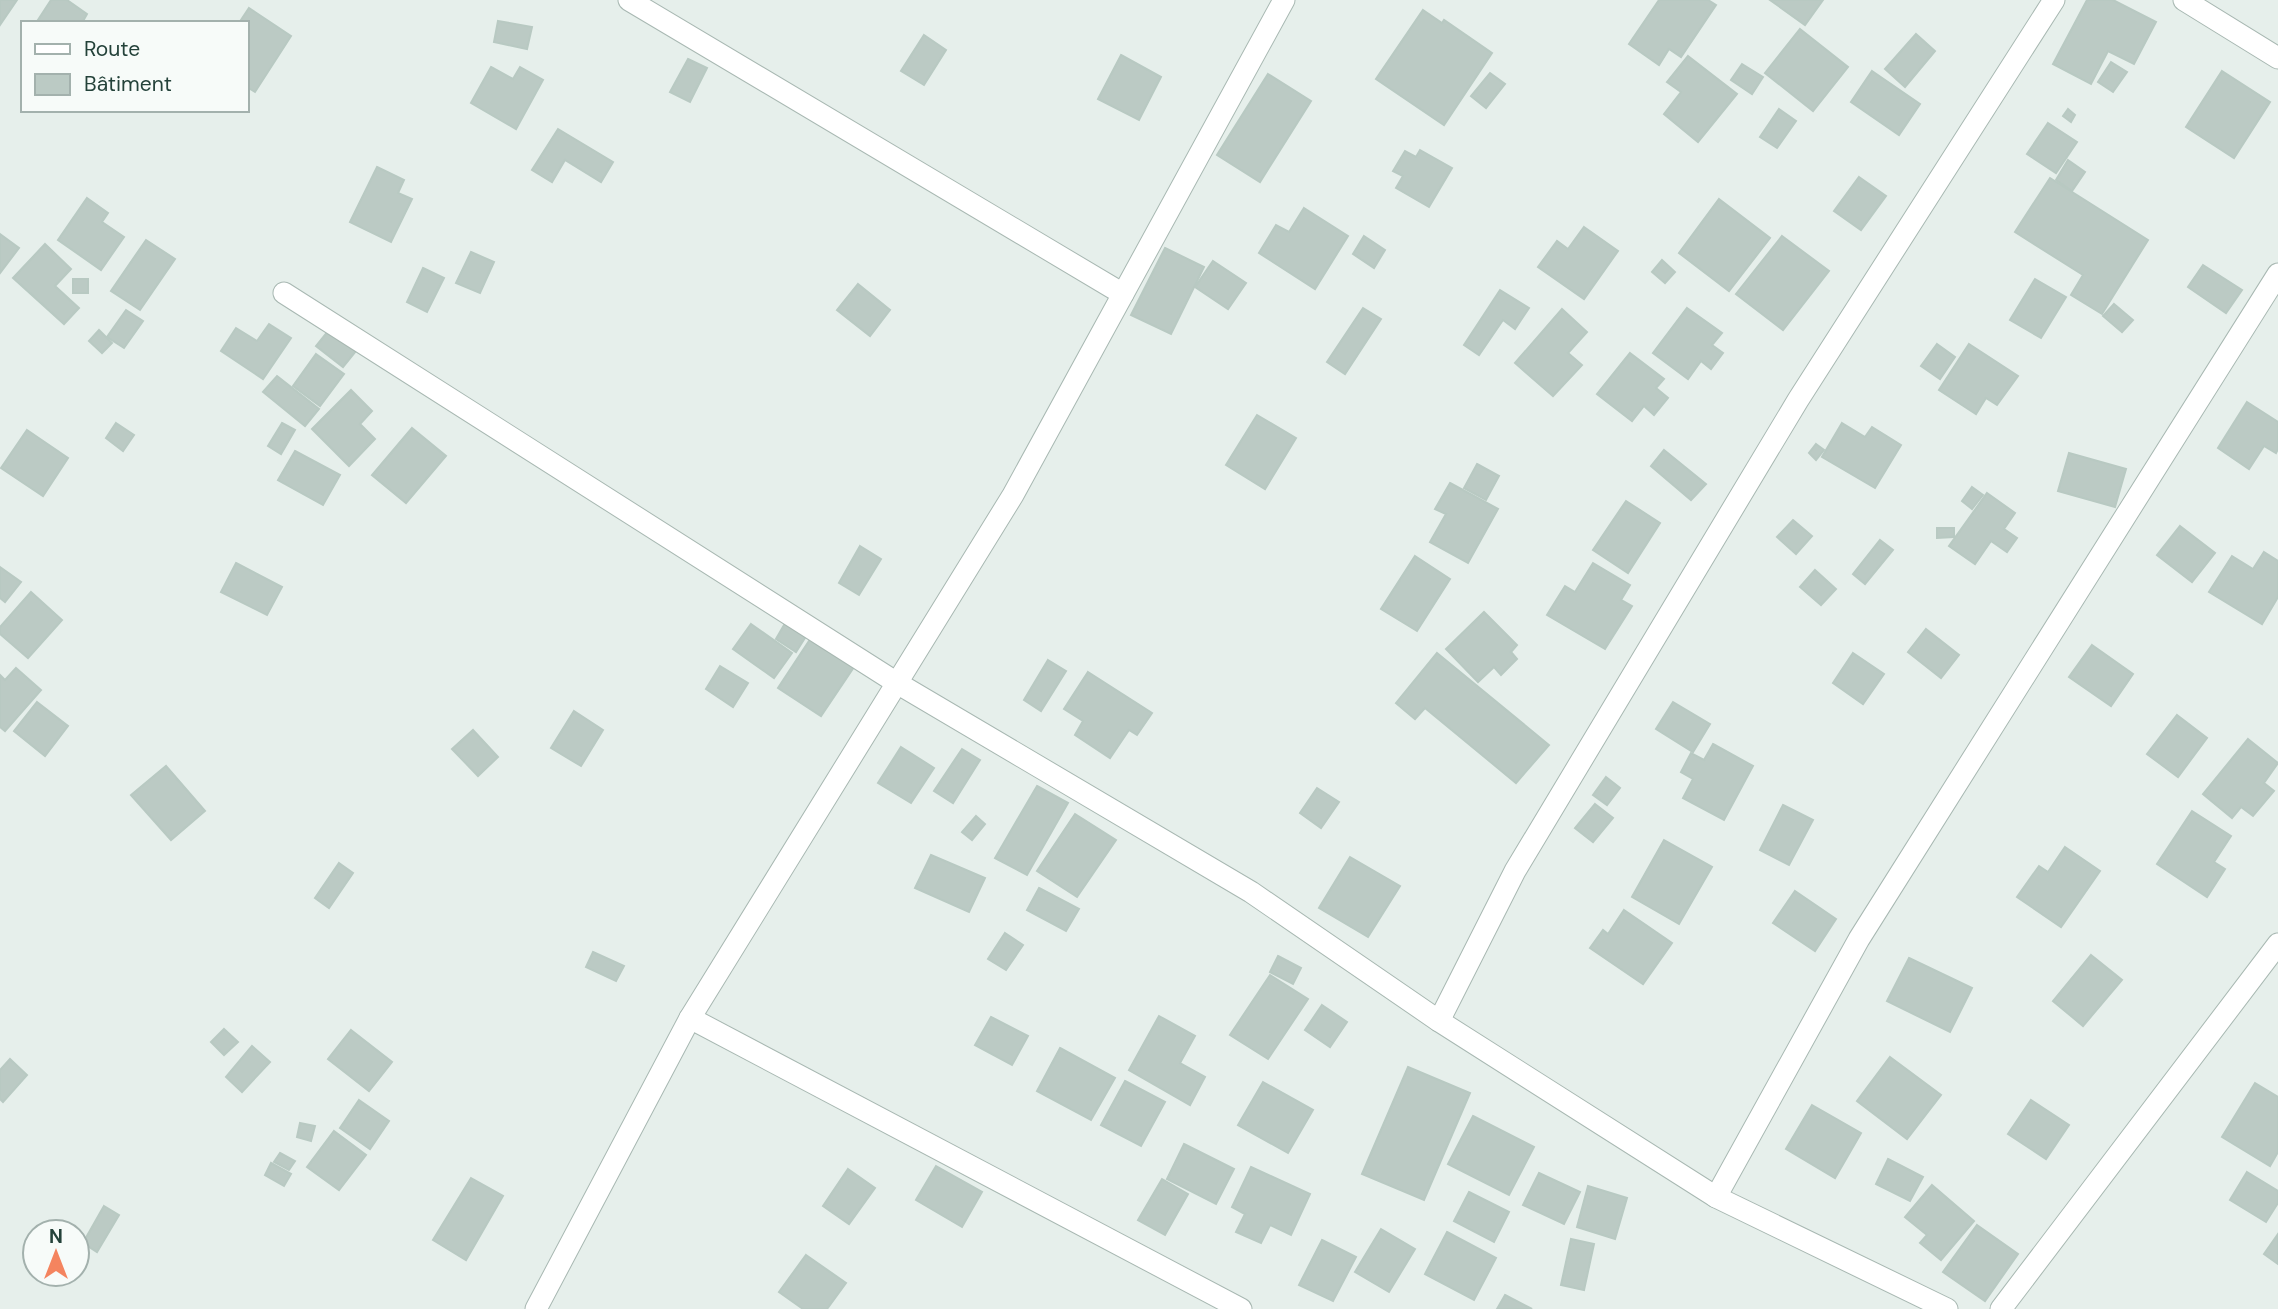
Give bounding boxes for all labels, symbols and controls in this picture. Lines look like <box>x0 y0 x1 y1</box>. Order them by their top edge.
legend <box>21 21 248 112</box>
text: Route <box>84 35 140 63</box>
text: Bâtiment <box>84 70 172 98</box>
north arrow <box>21 1218 91 1288</box>
text: N <box>49 1224 63 1249</box>

